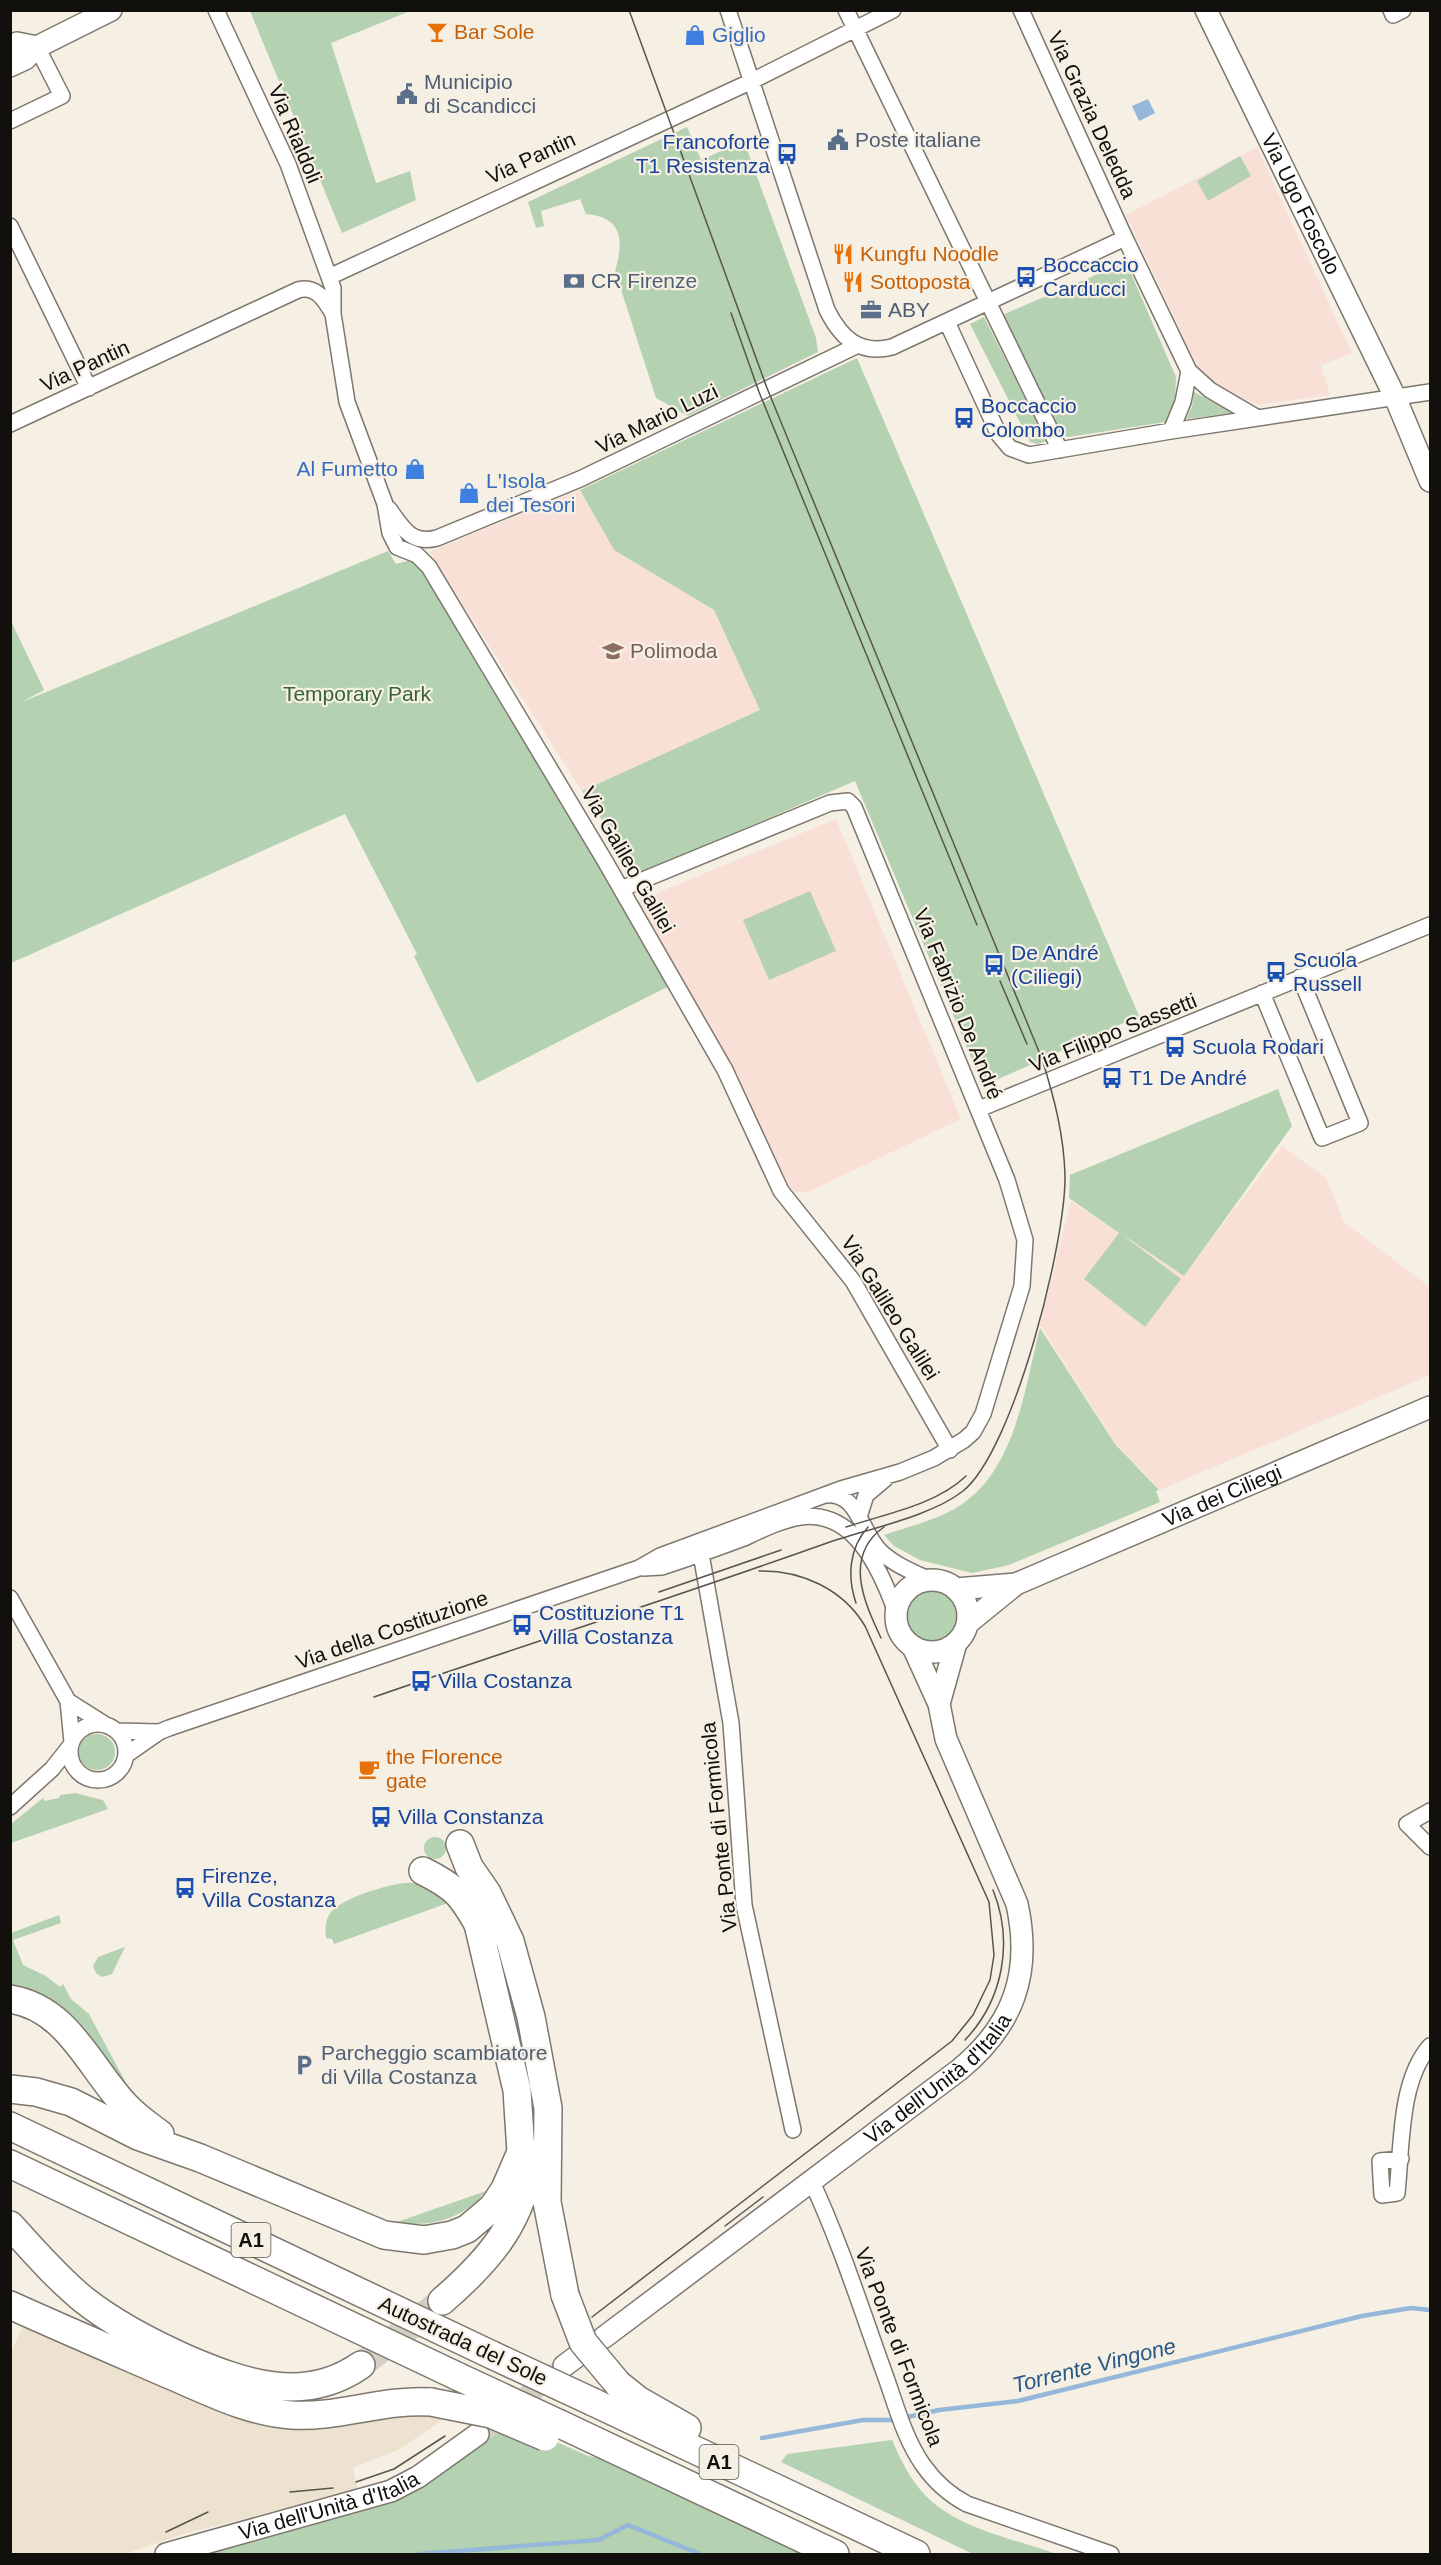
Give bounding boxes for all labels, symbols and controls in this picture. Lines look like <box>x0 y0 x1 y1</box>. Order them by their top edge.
bar icon: Bar Sole <box>425 20 449 44</box>
place label: Bar Sole <box>454 20 535 43</box>
shop icon: Giglio <box>683 23 707 47</box>
place label: Giglio <box>712 23 766 46</box>
street label: Via Grazia Deledda <box>1044 28 1141 202</box>
place label: Municipio di Scandicci <box>424 70 536 117</box>
street label: Via Rialdoli <box>264 81 326 186</box>
public building icon: Municipio di Scandicci <box>395 82 419 106</box>
street label: Via Pantin <box>483 127 579 188</box>
public building icon: Poste italiane <box>826 128 850 152</box>
place label: Poste italiane <box>855 128 981 151</box>
place label: Francoforte T1 Resistenza <box>636 130 770 177</box>
street label: Via Ugo Foscolo <box>1257 130 1345 278</box>
bus stop icon: Francoforte T1 Resistenza <box>775 142 799 166</box>
restaurant icon: Kungfu Noodle <box>831 242 855 266</box>
place label: Kungfu Noodle <box>860 242 999 265</box>
place label: Boccaccio Carducci <box>1043 253 1139 300</box>
bus stop icon: Boccaccio Carducci <box>1014 265 1038 289</box>
bank icon: CR Firenze <box>562 269 586 293</box>
place label: CR Firenze <box>591 269 697 292</box>
restaurant icon: Sottoposta <box>841 270 865 294</box>
place label: Sottoposta <box>870 270 971 293</box>
office icon: ABY <box>859 298 883 322</box>
place label: ABY <box>888 298 930 321</box>
street label: Via Pantin <box>37 335 133 396</box>
street label: Via Mario Luzi <box>592 379 721 458</box>
place label: Boccaccio Colombo <box>981 394 1077 441</box>
bus stop icon: Boccaccio Colombo <box>952 406 976 430</box>
place label: Al Fumetto <box>296 457 398 480</box>
shop icon: Al Fumetto <box>403 457 427 481</box>
place label: L'Isola dei Tesori <box>486 469 576 516</box>
shop icon: L'Isola dei Tesori <box>457 481 481 505</box>
school or university icon: Polimoda <box>601 639 625 663</box>
place label: Polimoda <box>630 639 718 662</box>
park label: Temporary Park <box>283 682 432 705</box>
street label: Via Galileo Galilei <box>577 782 680 937</box>
street label: Via Fabrizio De André <box>910 905 1007 1103</box>
place label: De André (Ciliegi) <box>1011 941 1099 988</box>
place label: Scuola Russell <box>1293 948 1362 995</box>
bus stop icon: De André (Ciliegi) <box>982 953 1006 977</box>
bus stop icon: Scuola Russell <box>1264 960 1288 984</box>
street label: Via Filippo Sassetti <box>1026 988 1200 1077</box>
bus stop icon: Scuola Rodari <box>1163 1035 1187 1059</box>
place label: Scuola Rodari <box>1192 1035 1324 1058</box>
bus stop icon: T1 De André <box>1100 1066 1124 1090</box>
place label: T1 De André <box>1129 1066 1247 1089</box>
street label: Via Galileo Galilei <box>837 1232 944 1384</box>
street label: Via dei Ciliegi <box>1159 1460 1285 1531</box>
street label: Via della Costituzione <box>293 1586 491 1673</box>
place label: Costituzione T1 Villa Costanza <box>539 1601 685 1648</box>
bus stop icon: Costituzione T1 Villa Costanza <box>510 1613 534 1637</box>
bus stop icon: Villa Costanza <box>409 1669 433 1693</box>
place label: Villa Costanza <box>438 1669 572 1692</box>
street label: Via Ponte di Formicola <box>696 1721 741 1933</box>
place label: the Florence gate <box>386 1745 503 1792</box>
cafe icon: the Florence gate <box>357 1757 381 1781</box>
bus stop icon: Villa Constanza <box>369 1805 393 1829</box>
place label: Villa Constanza <box>398 1805 544 1828</box>
place label: Firenze, Villa Costanza <box>202 1864 336 1911</box>
bus stop icon: Firenze, Villa Costanza <box>173 1876 197 1900</box>
street label: Via dell'Unità d'Italia <box>860 2009 1015 2148</box>
place label: Parcheggio scambiatore di Villa Costanza <box>321 2041 547 2088</box>
parking icon: Parcheggio scambiatore di Villa Costanza <box>292 2053 316 2077</box>
road number: A1 <box>232 2223 270 2257</box>
street label: Via Ponte di Formicola <box>851 2244 948 2450</box>
street label: Autostrada del Sole <box>375 2291 551 2390</box>
water label: Torrente Vingone <box>1010 2333 1178 2398</box>
road number: A1 <box>700 2445 738 2479</box>
street label: Via dell'Unità d'Italia <box>236 2466 423 2544</box>

